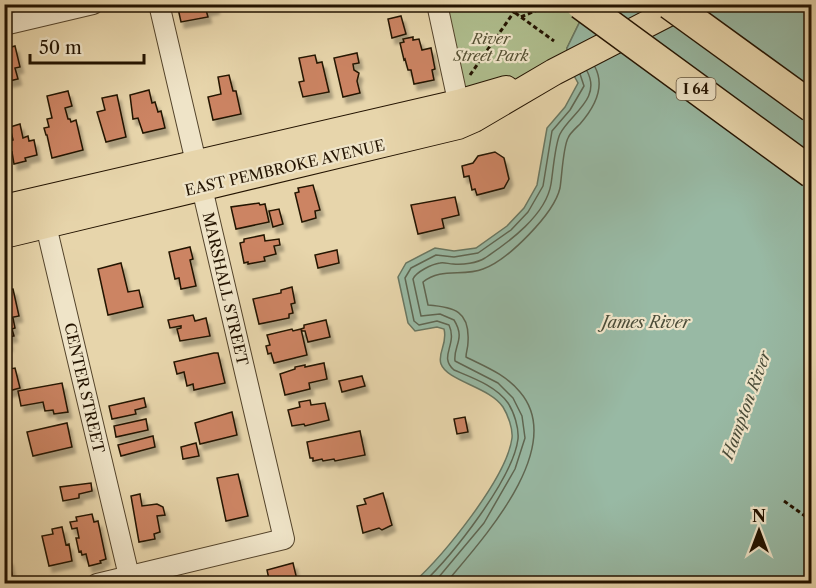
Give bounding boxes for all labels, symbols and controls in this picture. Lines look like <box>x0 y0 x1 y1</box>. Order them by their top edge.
scale bar <box>30 27 144 65</box>
park label: River Street Park <box>452 29 529 65</box>
text: 50 m <box>39 37 82 59</box>
road number: I 64 <box>676 78 716 100</box>
street label: EAST PEMBROKE AVENUE <box>183 135 387 200</box>
street label: MARSHALL STREET <box>199 210 253 368</box>
water label: James River <box>597 312 691 332</box>
street label: CENTER STREET <box>60 321 109 456</box>
water label: Hampton River <box>716 347 775 464</box>
north arrow <box>729 501 789 561</box>
text: N <box>752 506 766 526</box>

